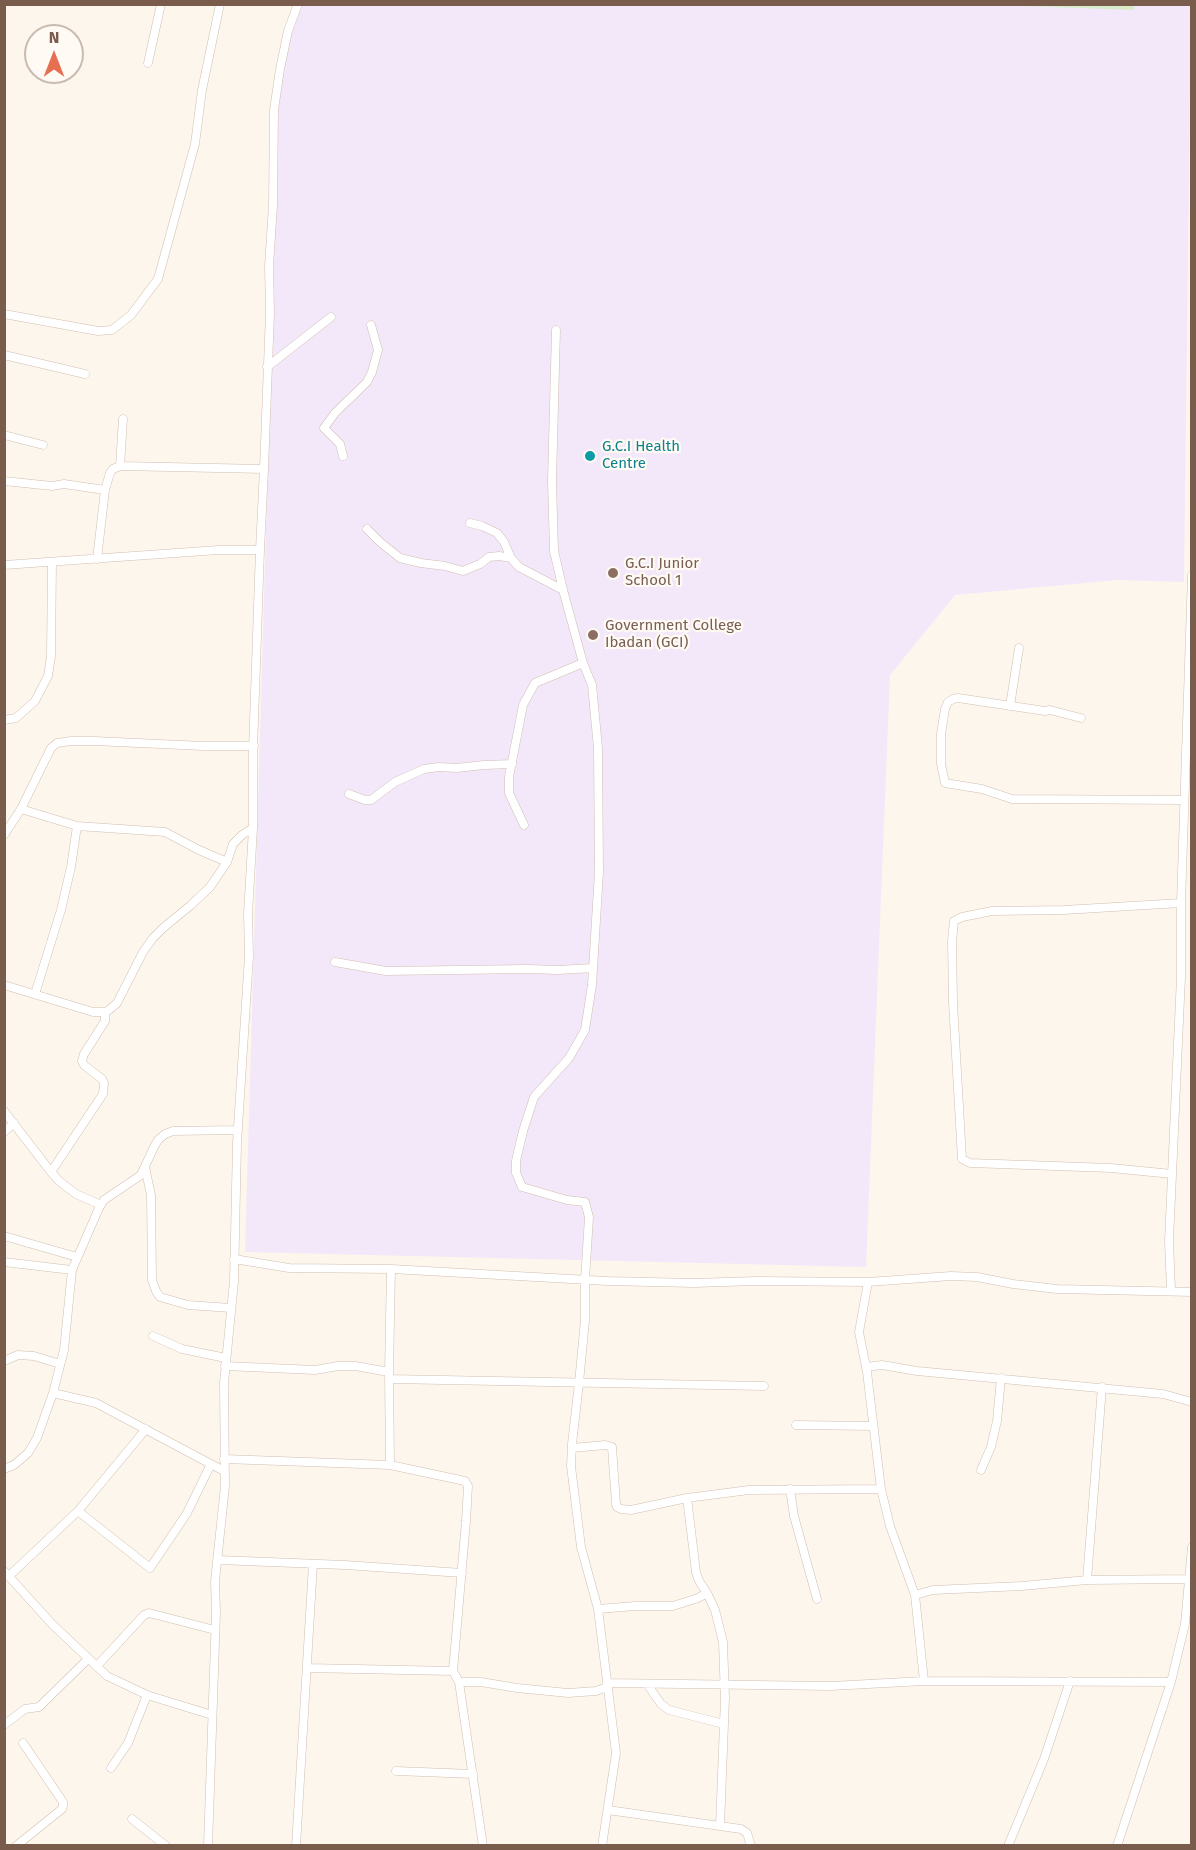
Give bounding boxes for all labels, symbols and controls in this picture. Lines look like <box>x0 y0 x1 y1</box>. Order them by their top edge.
north arrow <box>24 24 84 84</box>
text: N <box>49 28 59 47</box>
place label: G.C.I Health Centre <box>602 438 680 473</box>
marker: G.C.I Health Centre <box>583 449 597 463</box>
place label: G.C.I Junior School 1 <box>625 555 699 590</box>
marker: G.C.I Junior School 1 <box>606 566 620 580</box>
place label: Government College Ibadan (GCI) <box>605 617 742 652</box>
marker: Government College Ibadan (GCI) <box>586 628 600 642</box>

